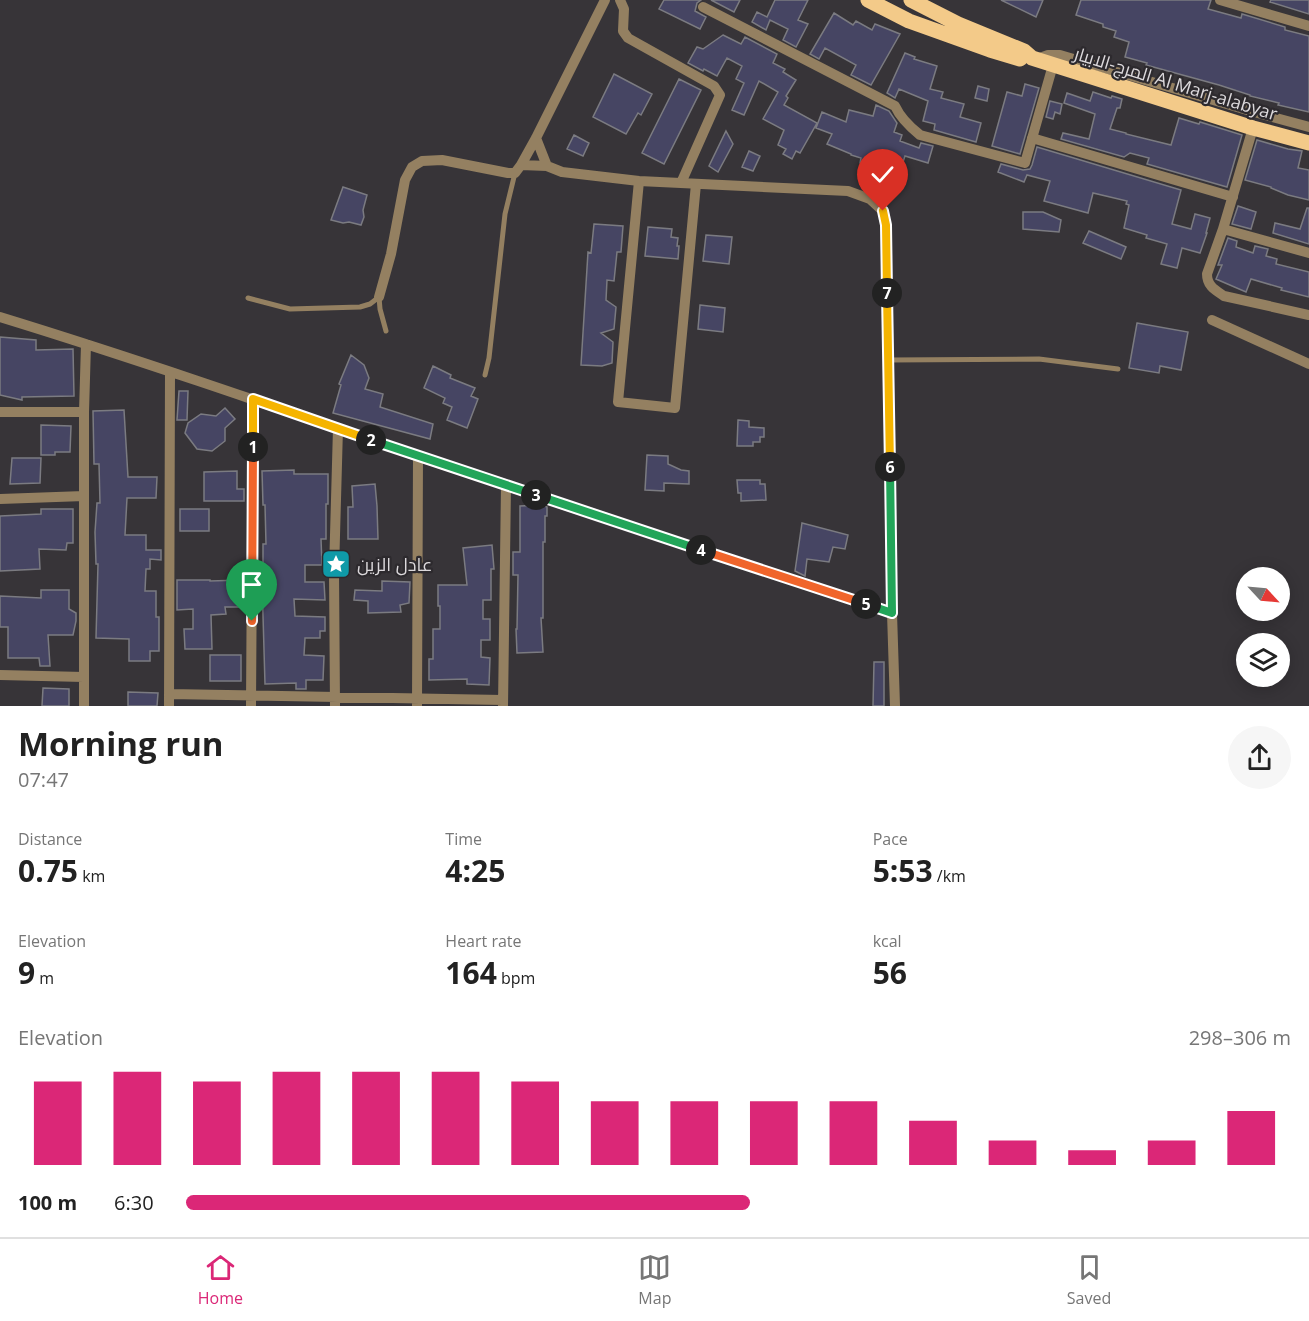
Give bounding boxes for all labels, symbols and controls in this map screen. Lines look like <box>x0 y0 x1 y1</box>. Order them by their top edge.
street label: المرج-الابيار Al Marj-alabyar <box>1070 40 1281 127</box>
pin <box>857 149 908 211</box>
icon: check <box>866 158 899 191</box>
pin: 7 <box>872 278 902 308</box>
text: 7 <box>882 282 892 304</box>
pin: 2 <box>356 425 386 455</box>
text: 2 <box>366 429 376 451</box>
pin: 1 <box>238 432 268 462</box>
text: 1 <box>248 436 258 458</box>
pin: 6 <box>875 452 905 482</box>
text: 6 <box>885 456 895 478</box>
pin: 3 <box>521 480 551 510</box>
text: 3 <box>531 484 541 506</box>
pin: 4 <box>686 535 716 565</box>
text: 4 <box>696 539 706 561</box>
place icon: عادل الزين <box>320 548 352 580</box>
place label: عادل الزين <box>357 552 432 576</box>
pin <box>226 559 277 621</box>
north arrow <box>1236 567 1290 621</box>
map controls <box>1236 567 1290 687</box>
icon: arrive <box>235 568 268 601</box>
pin: 5 <box>851 589 881 619</box>
text: 5 <box>861 593 871 615</box>
button: layers <box>1236 633 1290 687</box>
text: Morning run <box>18 721 224 766</box>
button: share <box>1228 726 1291 789</box>
text: 07:47 <box>18 766 69 793</box>
text: Distance <box>18 828 82 850</box>
text: Time <box>445 828 482 850</box>
text: Pace <box>873 828 908 850</box>
text: 0.75 <box>18 850 78 891</box>
text: 4:25 <box>445 850 505 891</box>
text: 5:53 <box>873 850 933 891</box>
text: km <box>78 865 105 887</box>
text: /km <box>933 865 966 887</box>
text: Elevation <box>18 930 86 952</box>
text: Heart rate <box>445 930 522 952</box>
text: kcal <box>873 930 902 952</box>
text: 9 <box>18 952 35 993</box>
text: 164 <box>445 952 497 993</box>
text: 56 <box>873 952 907 993</box>
text: m <box>35 967 54 989</box>
text: bpm <box>497 967 535 989</box>
text: Elevation <box>18 1024 103 1051</box>
text: 298–306 m <box>1189 1024 1291 1051</box>
text: 100 m <box>18 1189 77 1216</box>
text: 6:30 <box>114 1189 154 1216</box>
tab: Home <box>198 1251 243 1309</box>
tab: Map <box>638 1251 671 1309</box>
tab: Saved <box>1067 1251 1111 1309</box>

